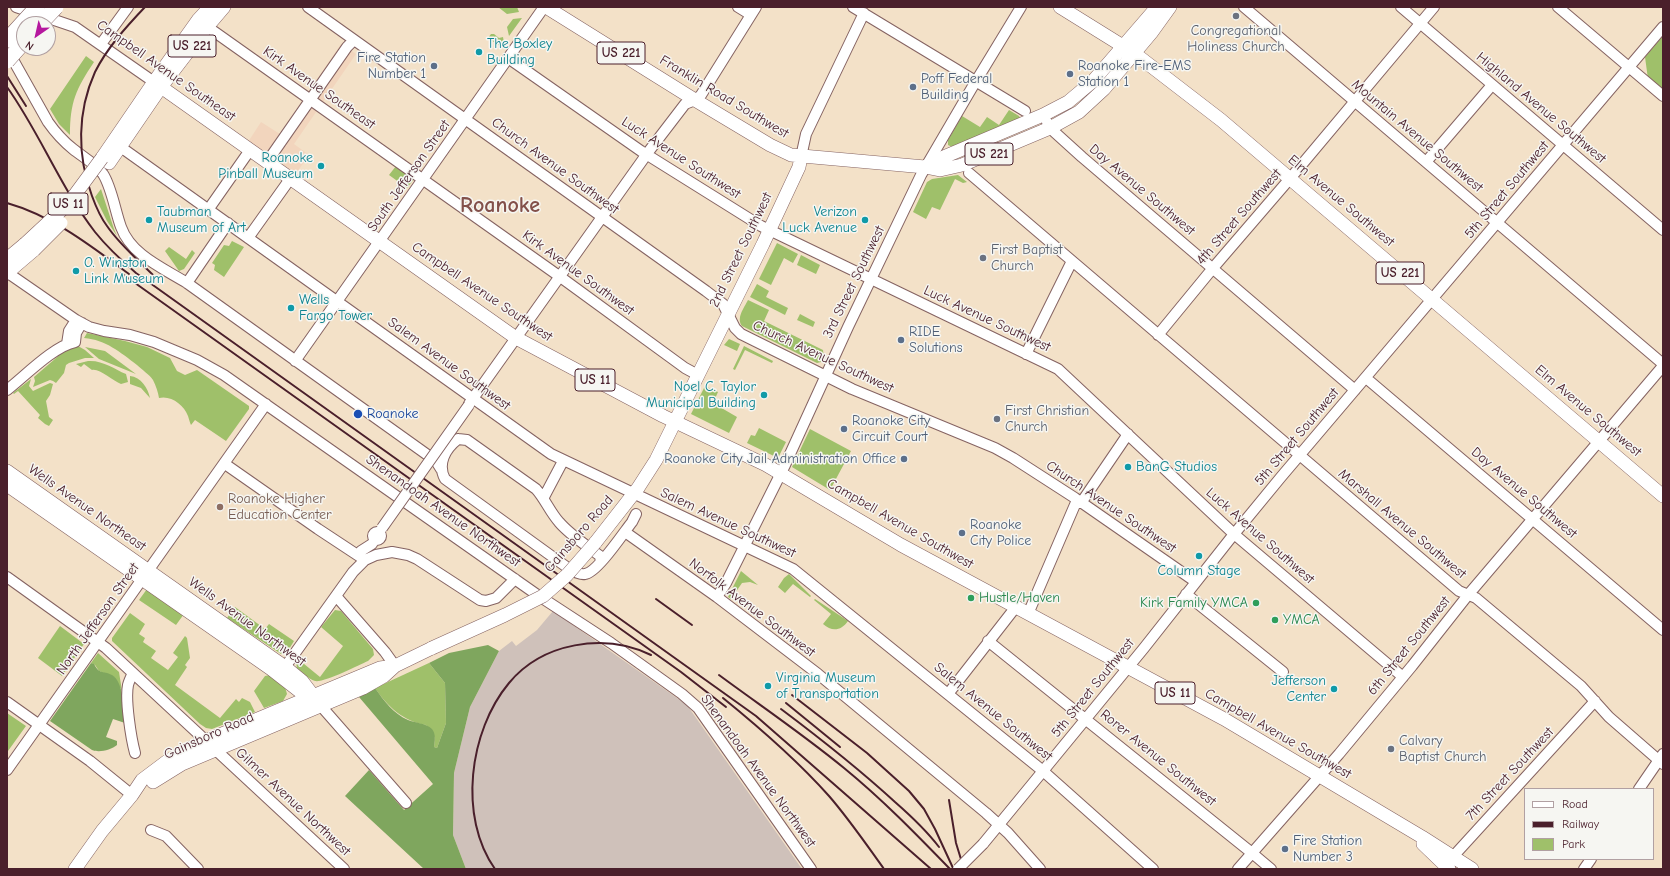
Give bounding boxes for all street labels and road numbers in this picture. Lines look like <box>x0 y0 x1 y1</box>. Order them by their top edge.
street label: Campbell Avenue Southeast <box>93 17 239 125</box>
road number: US 221 <box>168 35 216 57</box>
road number: US 221 <box>597 42 645 64</box>
street label: Kirk Avenue Southeast <box>260 43 378 133</box>
street label: Highland Avenue Southwest <box>1473 49 1609 167</box>
street label: Franklin Road Southwest <box>656 52 792 142</box>
street label: Mountain Avenue Southwest <box>1348 76 1486 196</box>
street label: Luck Avenue Southwest <box>618 113 744 203</box>
street label: Church Avenue Southwest <box>488 114 622 218</box>
street label: South Jefferson Street <box>364 117 454 235</box>
street label: 5th Street Southwest <box>1461 138 1553 242</box>
street label: Day Avenue Southwest <box>1086 141 1198 239</box>
road number: US 221 <box>965 143 1013 165</box>
street label: Elm Avenue Southwest <box>1284 152 1398 250</box>
street label: 4th Street Southwest <box>1193 166 1285 268</box>
street label: 2nd Street Southwest <box>706 190 776 310</box>
road number: US 11 <box>48 193 88 215</box>
street label: 3rd Street Southwest <box>820 223 888 341</box>
street label: Kirk Avenue Southwest <box>519 227 637 319</box>
street label: Campbell Avenue Southwest <box>408 239 556 345</box>
road number: US 221 <box>1376 262 1424 284</box>
street label: Luck Avenue Southwest <box>921 282 1053 356</box>
street label: Salem Avenue Southwest <box>384 314 514 414</box>
street label: Church Avenue Southwest <box>750 317 896 397</box>
street label: Elm Avenue Southwest <box>1531 362 1645 460</box>
road number: US 11 <box>575 369 615 391</box>
street label: 5th Street Southwest <box>1251 385 1343 489</box>
street label: Day Avenue Southwest <box>1468 444 1580 542</box>
street label: Shenandoah Avenue Northwest <box>362 451 524 571</box>
street label: Church Avenue Southwest <box>1043 457 1179 557</box>
street label: Wells Avenue Northeast <box>25 461 149 555</box>
street label: Marshall Avenue Southwest <box>1335 466 1469 582</box>
street label: Campbell Avenue Southwest <box>824 475 976 573</box>
street label: Salem Avenue Southwest <box>658 484 798 562</box>
street label: Luck Avenue Southwest <box>1202 484 1318 588</box>
street label: Gainsboro Road <box>541 492 617 576</box>
street label: Norfolk Avenue Southwest <box>686 555 818 661</box>
street label: North Jefferson Street <box>53 560 143 678</box>
street label: Wells Avenue Northwest <box>185 574 309 670</box>
street label: 6th Street Southwest <box>1364 593 1454 699</box>
street label: 5th Street Southwest <box>1048 635 1138 741</box>
street label: Salem Avenue Southwest <box>930 659 1056 765</box>
road number: US 11 <box>1155 682 1195 704</box>
street label: Campbell Avenue Southwest <box>1202 685 1354 783</box>
street label: Shenandoah Avenue Northwest <box>697 691 819 851</box>
street label: Rorer Avenue Southwest <box>1097 706 1219 810</box>
street label: Gainsboro Road <box>161 709 257 763</box>
street label: 7th Street Southwest <box>1462 724 1558 824</box>
street label: Gilmer Avenue Northwest <box>232 744 354 860</box>

